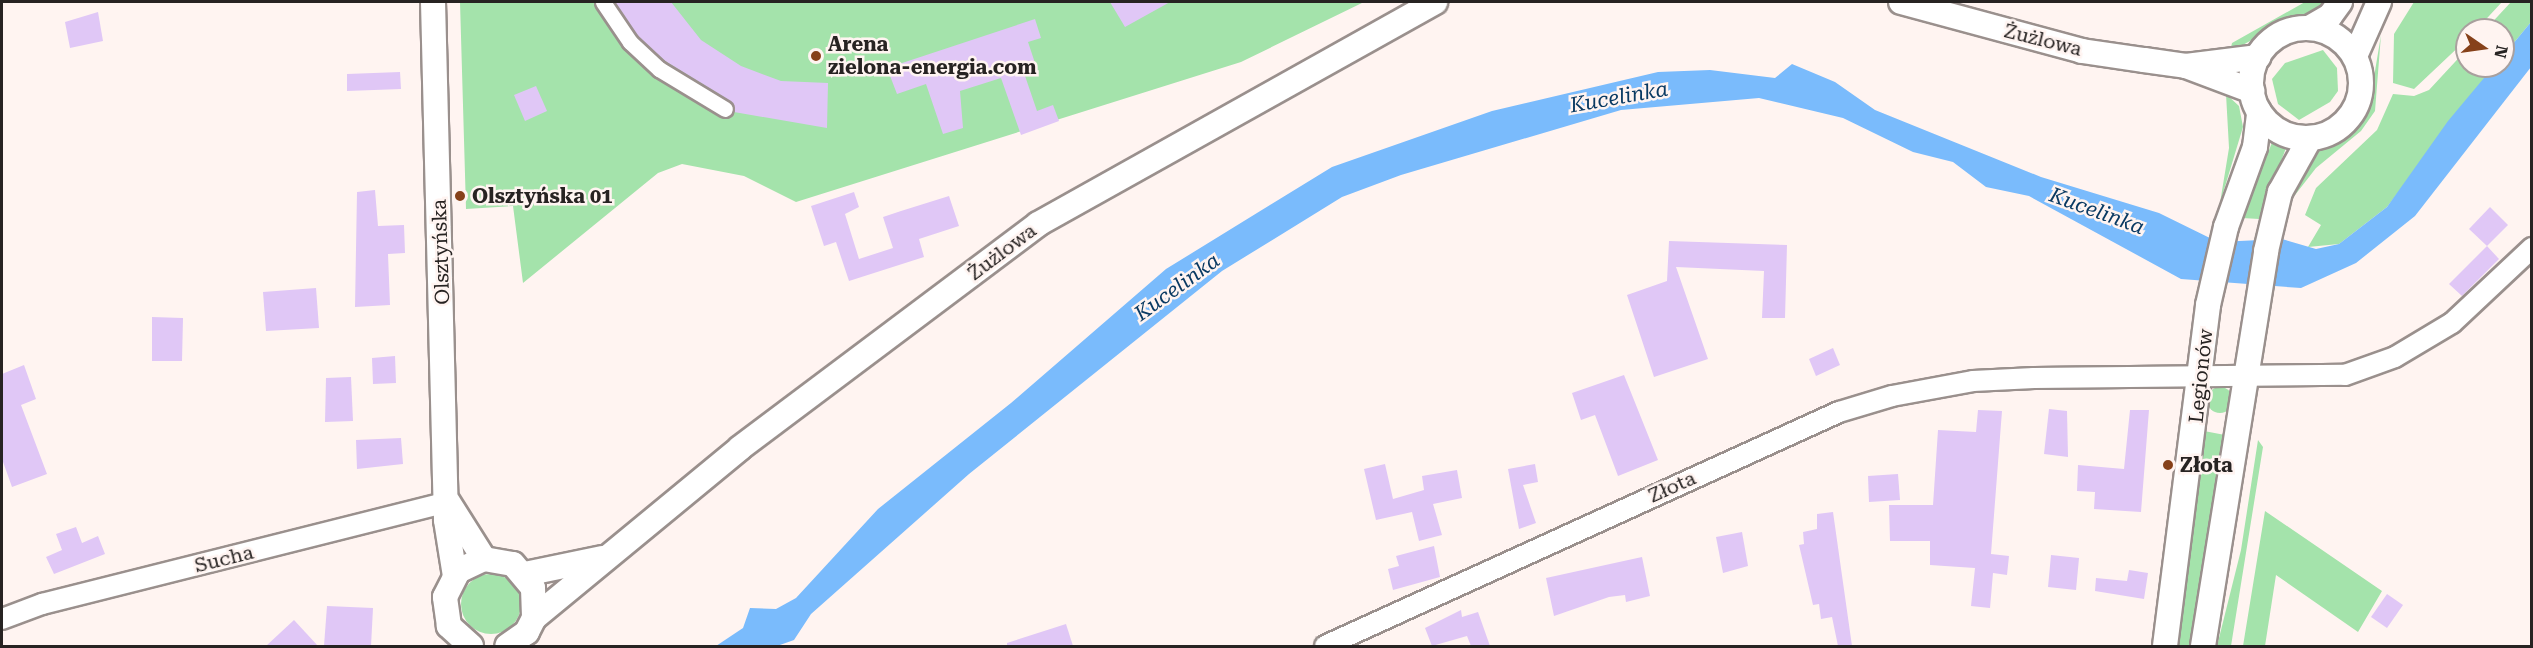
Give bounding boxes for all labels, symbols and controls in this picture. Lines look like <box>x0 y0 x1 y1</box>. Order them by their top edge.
north arrow <box>2455 18 2515 78</box>
street label: Żużlowa <box>2002 19 2084 61</box>
place label: Arena zielona-energia.com <box>828 33 1036 80</box>
text: N <box>2490 44 2512 60</box>
marker: Arena zielona-energia.com <box>809 49 823 63</box>
water label: Kucelinka <box>1568 76 1670 118</box>
water label: Kucelinka <box>2046 182 2148 240</box>
place label: Olsztyńska 01 <box>472 184 612 208</box>
marker: Olsztyńska 01 <box>453 189 467 203</box>
street label: Olsztyńska <box>427 199 455 305</box>
street label: Żużlowa <box>963 219 1041 285</box>
water label: Kucelinka <box>1129 248 1225 326</box>
street label: Legionów <box>2184 328 2218 424</box>
place label: Złota <box>2180 453 2233 477</box>
marker: Złota <box>2161 458 2175 472</box>
street label: Złota <box>1645 466 1699 508</box>
street label: Sucha <box>192 540 256 578</box>

